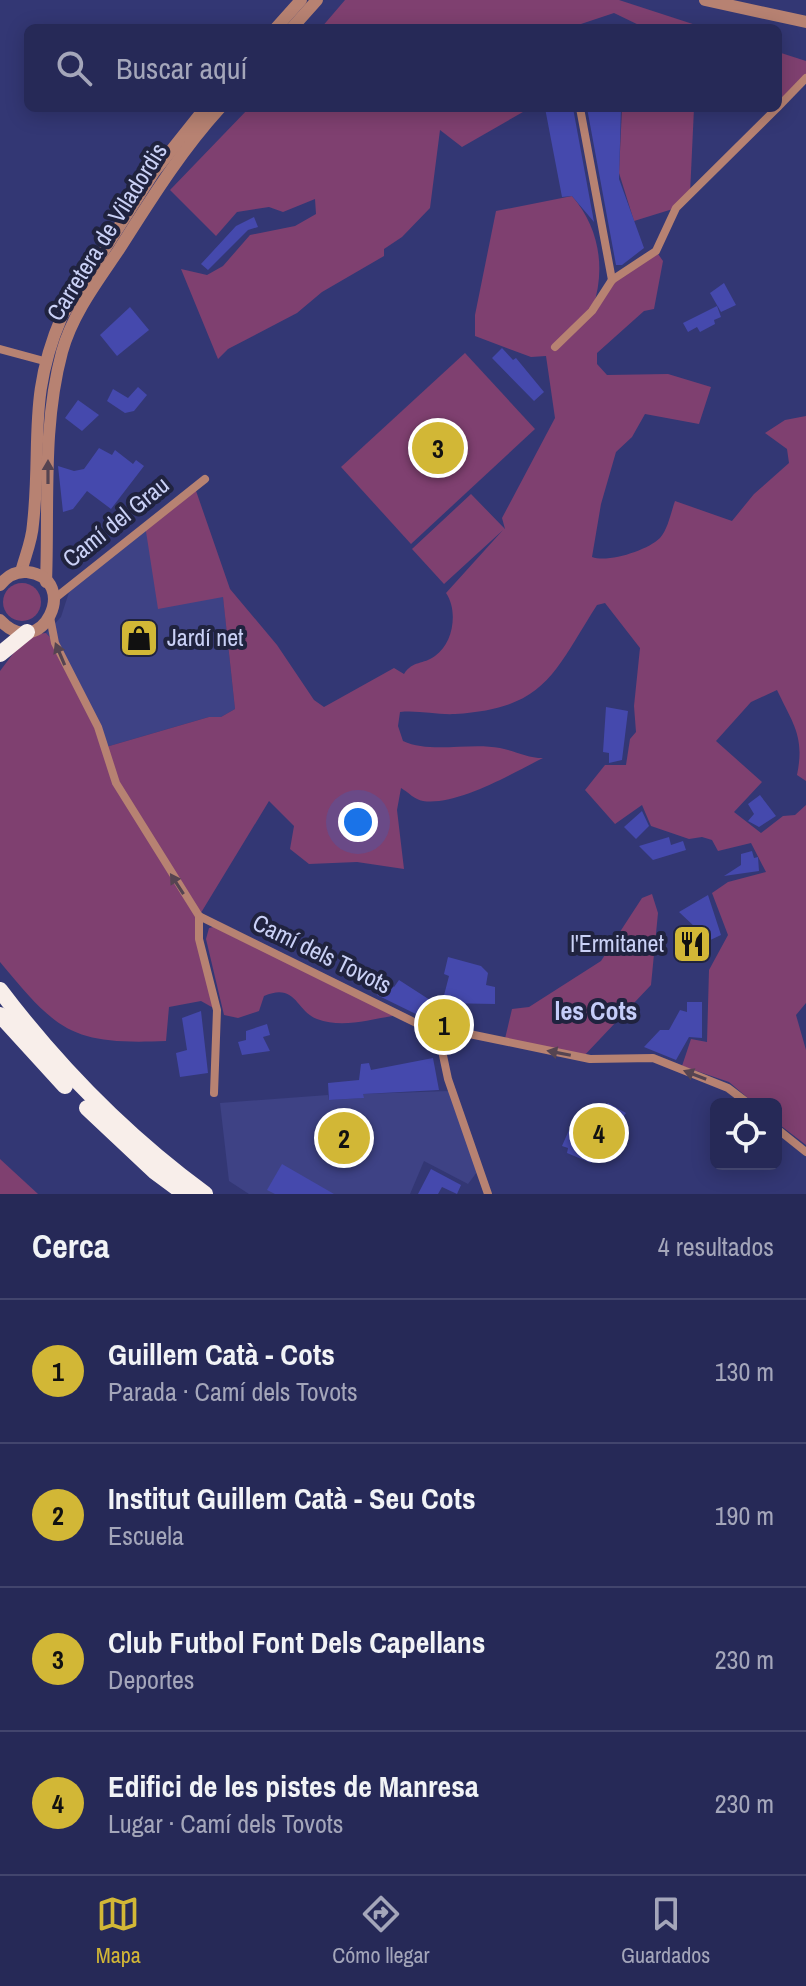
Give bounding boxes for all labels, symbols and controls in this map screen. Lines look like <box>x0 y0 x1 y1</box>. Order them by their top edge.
search box <box>24 24 782 112</box>
icon: search <box>52 46 96 90</box>
text: Buscar aquí <box>116 48 247 88</box>
street label: Carretera de Viladordis <box>38 136 174 327</box>
pin: 3 <box>412 418 464 478</box>
one-way arrow <box>42 459 54 484</box>
street label: Camí del Grau <box>56 469 175 574</box>
shop icon: Jardí net <box>118 617 160 659</box>
place label: Jardí net <box>167 621 244 653</box>
one-way arrow <box>53 642 66 666</box>
your location <box>338 802 378 842</box>
one-way arrow <box>170 874 185 895</box>
street label: Camí dels Tovots <box>248 906 397 1000</box>
restaurant icon: l'Ermitanet <box>671 923 713 965</box>
place label: l'Ermitanet <box>571 927 665 959</box>
district label: les Cots <box>555 993 637 1028</box>
pin: 1 <box>418 995 470 1055</box>
one-way arrow <box>546 1047 571 1059</box>
one-way arrow <box>683 1068 707 1081</box>
map controls <box>710 1098 782 1170</box>
button: locate <box>710 1098 782 1170</box>
pin: 4 <box>573 1103 625 1163</box>
pin: 2 <box>318 1108 370 1168</box>
text: Cerca <box>32 1223 110 1269</box>
text: 4 resultados <box>658 1229 774 1264</box>
text: Guillem Catà - Cots <box>108 1334 335 1374</box>
text: 1 <box>52 1354 64 1389</box>
text: 130 m <box>715 1354 774 1389</box>
text: Parada · Camí dels Tovots <box>108 1374 358 1409</box>
text: Institut Guillem Catà - Seu Cots <box>108 1478 476 1518</box>
text: 2 <box>52 1498 64 1533</box>
text: 190 m <box>715 1498 774 1533</box>
text: Escuela <box>108 1518 184 1553</box>
text: Club Futbol Font Dels Capellans <box>108 1622 485 1662</box>
text: 3 <box>52 1642 64 1677</box>
text: 230 m <box>715 1642 774 1677</box>
text: Deportes <box>108 1662 195 1697</box>
text: Edifici de les pistes de Manresa <box>108 1766 479 1806</box>
text: 4 <box>52 1786 64 1821</box>
text: 230 m <box>715 1786 774 1821</box>
text: Lugar · Camí dels Tovots <box>108 1806 343 1841</box>
tab: Mapa <box>96 1892 141 1970</box>
tab: Cómo llegar <box>332 1892 430 1970</box>
tab: Guardados <box>621 1892 710 1970</box>

